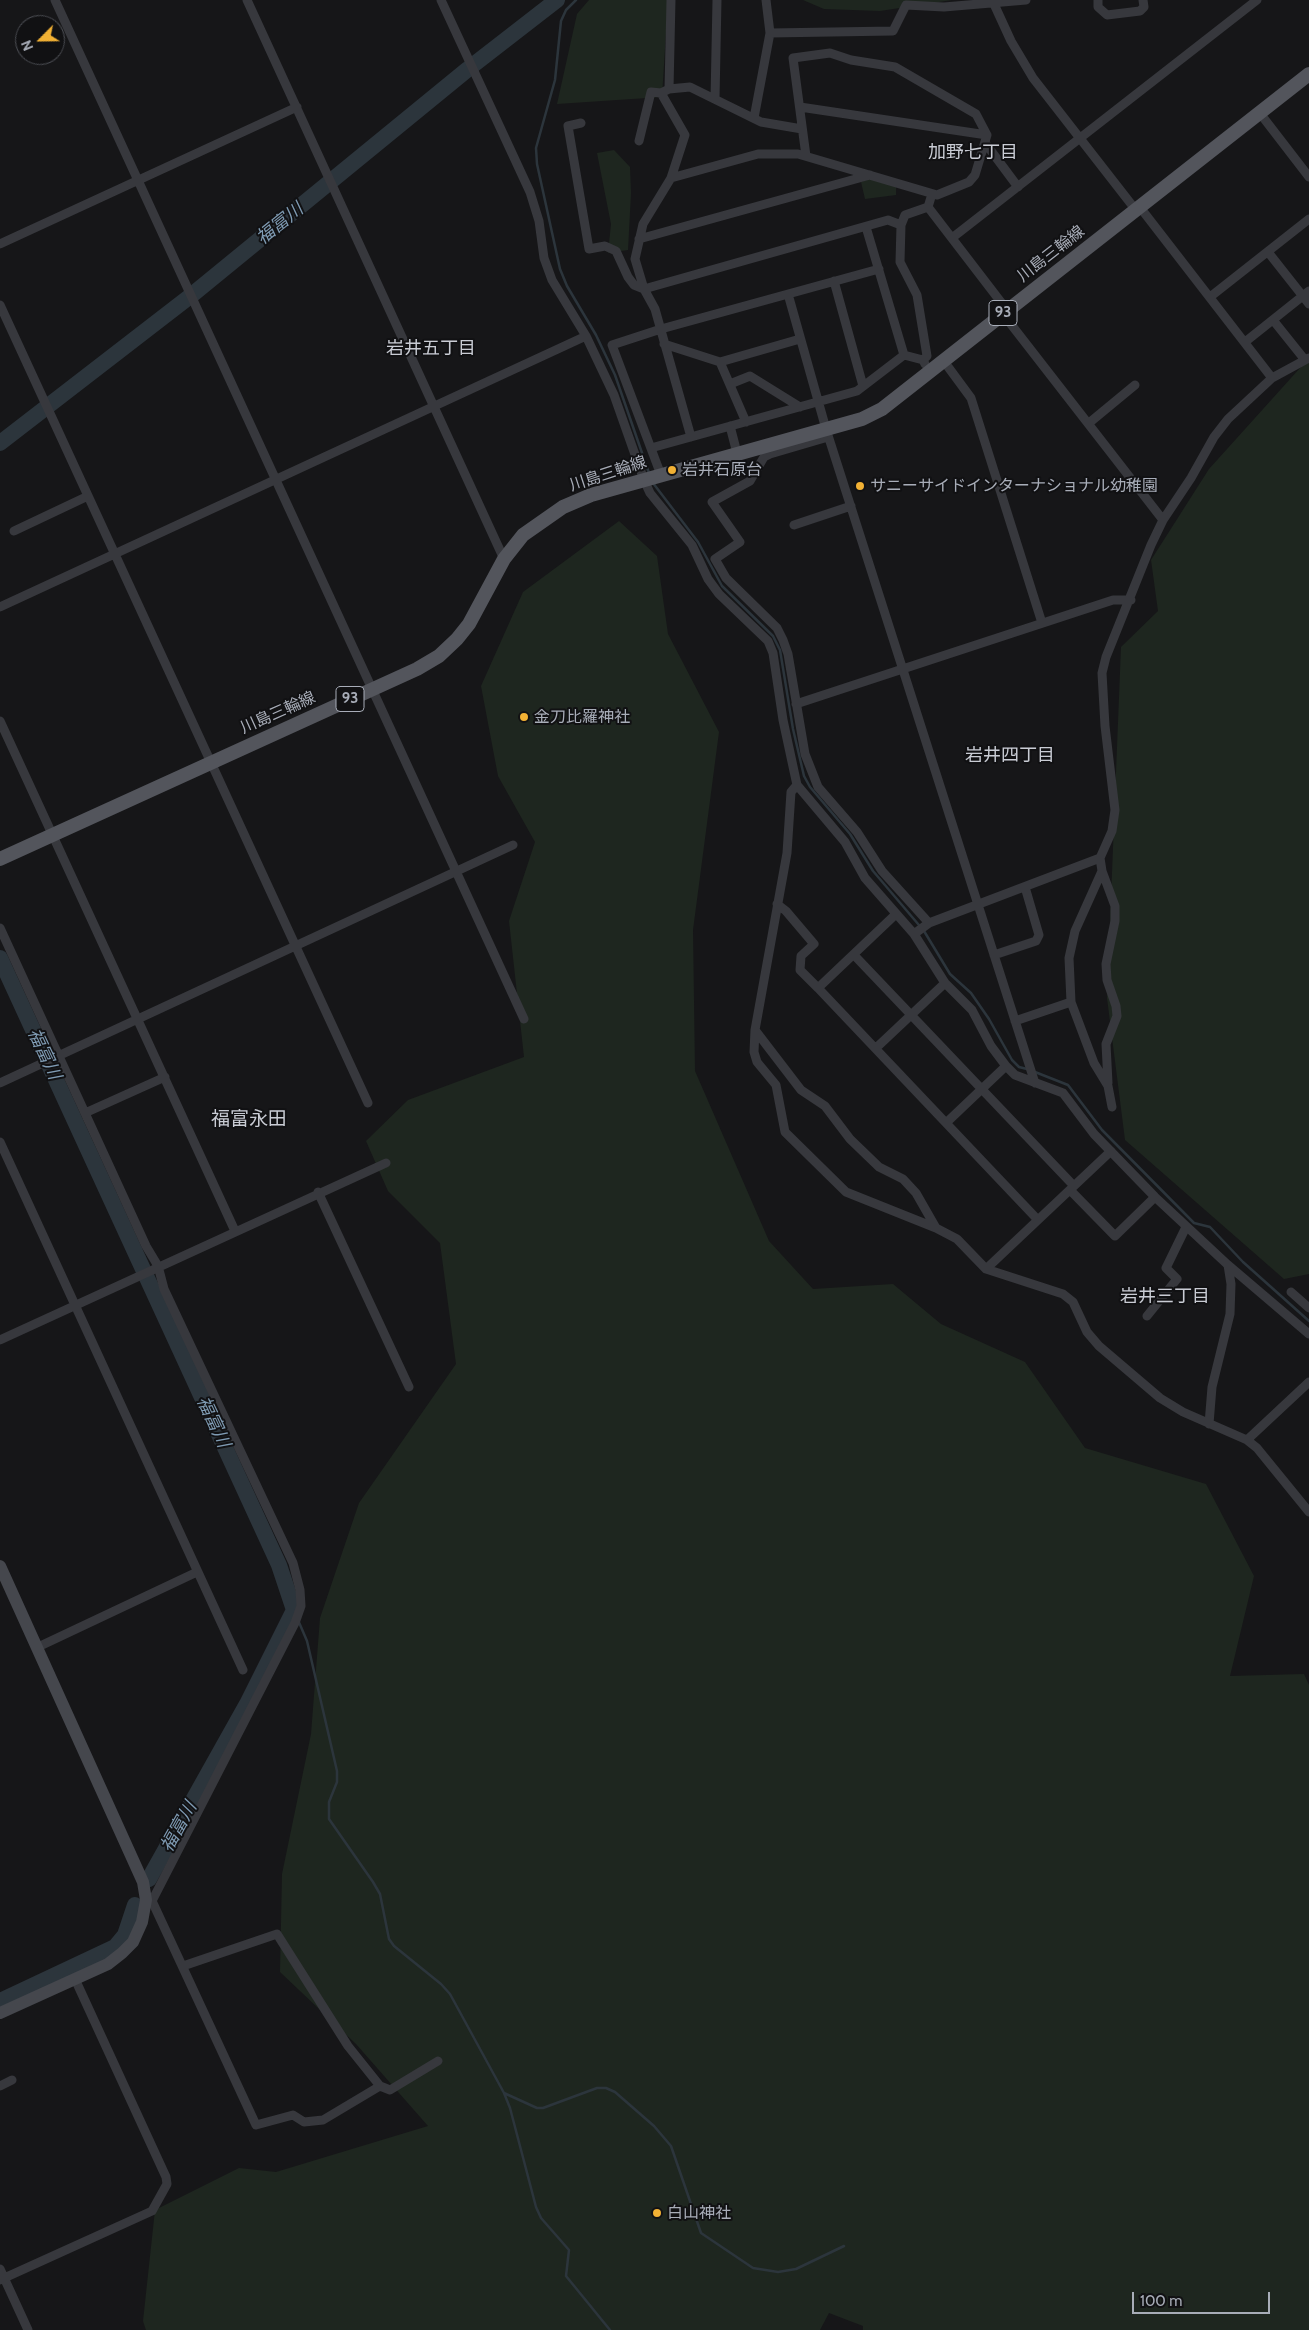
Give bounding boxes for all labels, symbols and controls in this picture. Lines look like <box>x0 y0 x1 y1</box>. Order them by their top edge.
north arrow <box>15 15 65 65</box>
text: N <box>17 37 37 54</box>
district label: 加野七丁目 <box>928 142 1018 164</box>
water label: 福富川 <box>252 199 308 249</box>
street label: 川島三輪線 <box>1014 222 1088 286</box>
road number: 93 <box>989 300 1017 326</box>
district label: 岩井五丁目 <box>386 338 476 360</box>
street label: 川島三輪線 <box>567 453 649 495</box>
place label: 岩井石原台 <box>682 460 762 480</box>
marker: 岩井石原台 <box>666 464 678 476</box>
place label: サニーサイドインターナショナル幼稚園 <box>870 476 1158 496</box>
marker: サニーサイドインターナショナル幼稚園 <box>854 480 866 492</box>
road number: 93 <box>336 686 364 712</box>
street label: 川島三輪線 <box>238 688 318 738</box>
place label: 金刀比羅神社 <box>534 707 630 727</box>
marker: 金刀比羅神社 <box>518 711 530 723</box>
district label: 岩井四丁目 <box>965 745 1055 767</box>
water label: 福富川 <box>23 1025 65 1083</box>
district label: 福富永田 <box>211 1108 287 1130</box>
district label: 岩井三丁目 <box>1120 1286 1210 1308</box>
water label: 福富川 <box>192 1393 234 1451</box>
water label: 福富川 <box>156 1798 202 1856</box>
place label: 白山神社 <box>667 2203 731 2223</box>
marker: 白山神社 <box>651 2207 663 2219</box>
scale bar <box>1134 2282 1272 2314</box>
text: 100 m <box>1140 2292 1182 2310</box>

